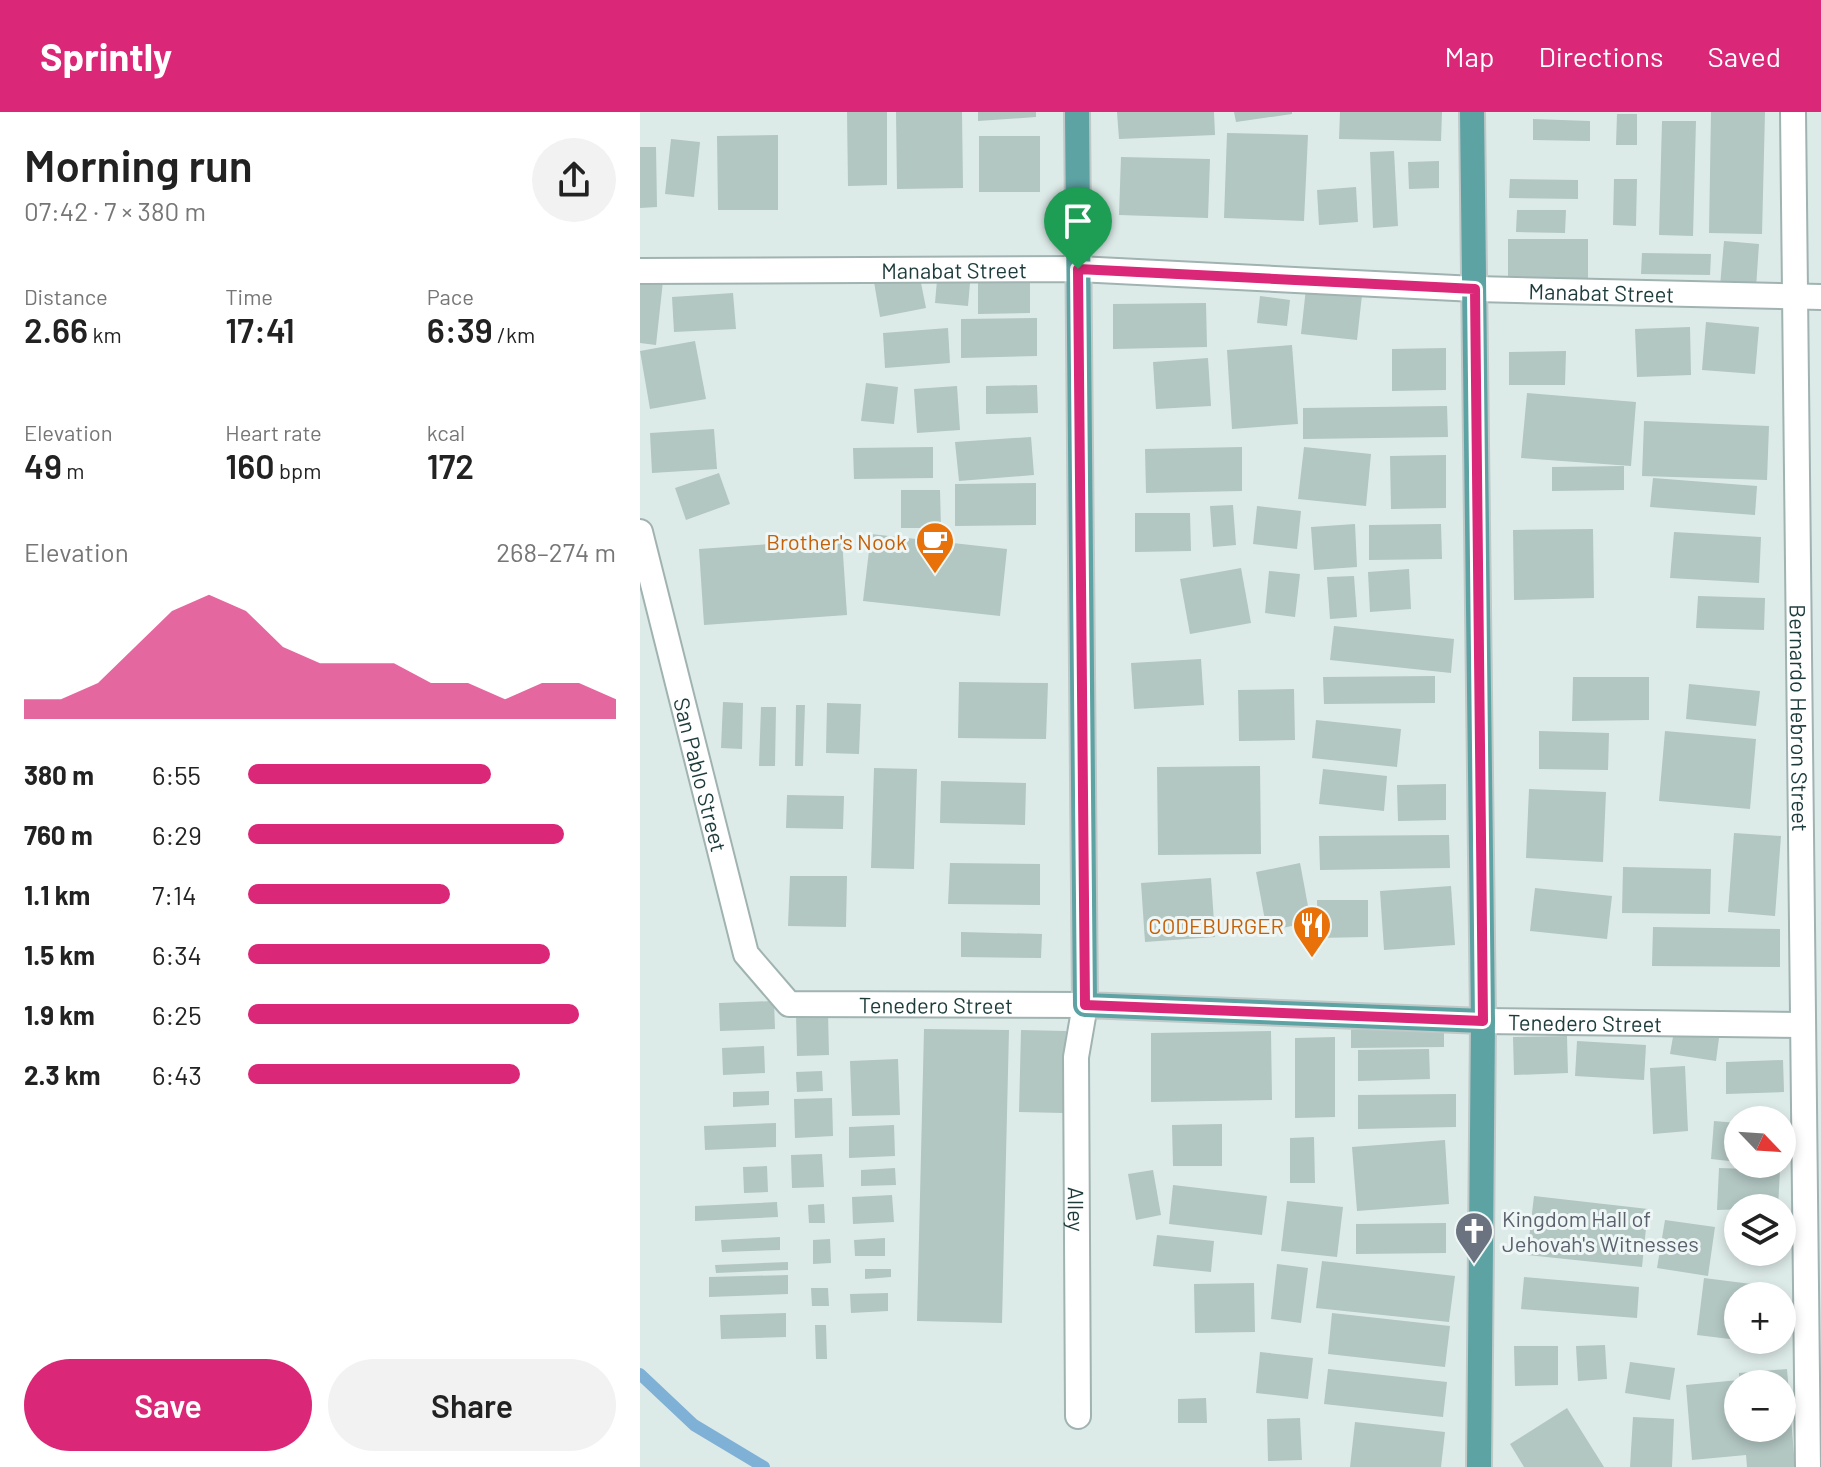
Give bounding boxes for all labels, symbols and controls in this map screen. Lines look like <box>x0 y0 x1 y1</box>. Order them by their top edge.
text: Sprintly <box>40 33 172 79</box>
text: Map <box>1445 39 1494 73</box>
text: Directions <box>1538 39 1664 73</box>
text: Saved <box>1708 39 1781 73</box>
text: Morning run <box>24 138 253 191</box>
button: share <box>532 138 616 222</box>
pin <box>1044 187 1112 269</box>
text: 07:42 · 7 × 380 m <box>24 195 206 226</box>
icon: arrive <box>1056 199 1100 243</box>
street label: Manabat Street <box>881 256 1027 283</box>
street label: Manabat Street <box>1528 277 1675 307</box>
text: Distance <box>24 283 108 309</box>
text: Time <box>225 283 273 309</box>
text: Pace <box>427 283 474 309</box>
text: 2.66 <box>24 309 88 350</box>
text: 17:41 <box>225 309 295 350</box>
text: 6:39 <box>427 309 493 350</box>
text: km <box>88 321 122 347</box>
text: /km <box>493 321 535 347</box>
text: Elevation <box>24 419 113 445</box>
text: Heart rate <box>225 419 322 445</box>
text: kcal <box>427 419 465 445</box>
text: 49 <box>24 445 62 486</box>
text: 160 <box>225 445 275 486</box>
text: 172 <box>427 445 474 486</box>
text: m <box>62 457 84 483</box>
text: bpm <box>275 457 321 483</box>
cafe icon: Brother's Nook <box>914 520 956 575</box>
place label: Brother's Nook <box>766 528 907 554</box>
text: Elevation <box>24 536 129 567</box>
text: 268–274 m <box>496 536 616 567</box>
street label: Bernardo Hebron Street <box>1785 604 1814 832</box>
street label: San Pablo Street <box>669 695 733 854</box>
text: 380 m <box>24 759 94 790</box>
text: 6:55 <box>152 759 201 790</box>
text: 760 m <box>24 819 93 850</box>
text: 6:29 <box>152 819 202 850</box>
text: 1.1 km <box>24 879 90 910</box>
text: 7:14 <box>152 879 197 910</box>
restaurant icon: CODEBURGER <box>1291 904 1333 959</box>
place label: CODEBURGER <box>1148 912 1284 938</box>
text: 1.5 km <box>24 939 95 970</box>
text: 6:34 <box>152 939 202 970</box>
street label: Tenedero Street <box>859 991 1013 1018</box>
text: 1.9 km <box>24 999 95 1030</box>
text: 6:25 <box>152 999 202 1030</box>
street label: Tenedero Street <box>1508 1008 1662 1036</box>
text: 2.3 km <box>24 1059 100 1090</box>
text: 6:43 <box>152 1059 202 1090</box>
north arrow <box>1724 1106 1796 1178</box>
map controls <box>1724 1106 1796 1442</box>
street label: Alley <box>1064 1187 1090 1232</box>
button: layers <box>1724 1194 1796 1266</box>
place label: Kingdom Hall of Jehovah's Witnesses <box>1502 1205 1699 1256</box>
church icon: Kingdom Hall of Jehovah's Witnesses <box>1453 1210 1495 1265</box>
button: + <box>1724 1282 1796 1354</box>
button: Save <box>24 1359 312 1451</box>
button: Share <box>328 1359 616 1451</box>
button: − <box>1724 1370 1796 1442</box>

